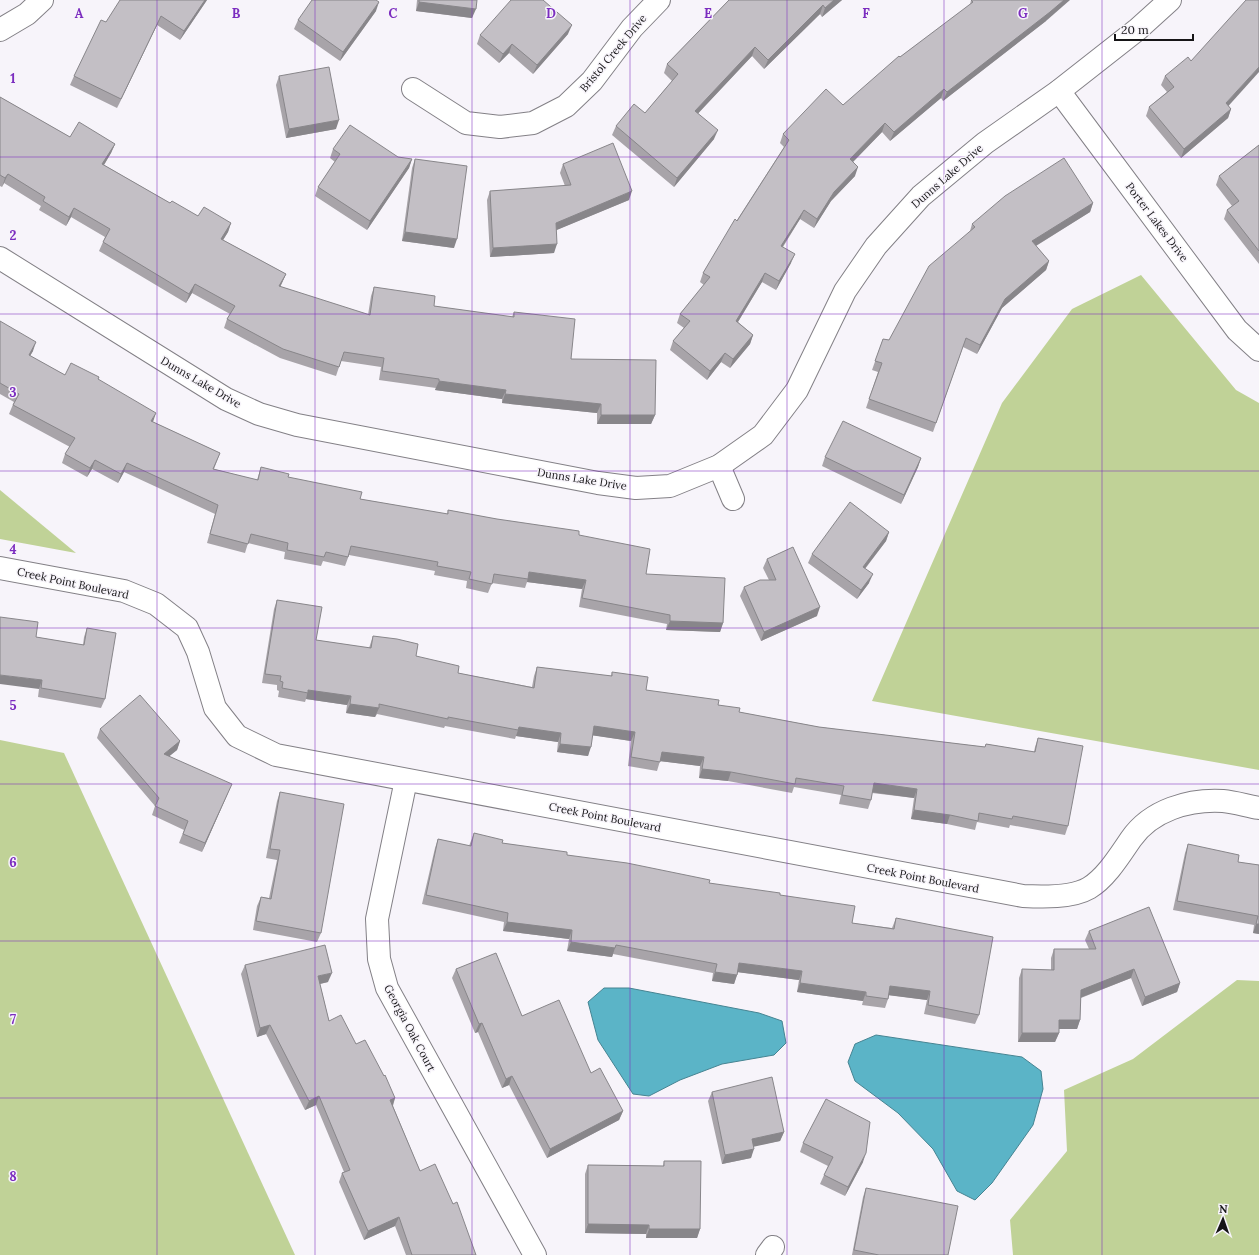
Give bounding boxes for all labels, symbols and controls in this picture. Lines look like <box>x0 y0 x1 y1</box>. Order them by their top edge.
text: A <box>75 5 84 22</box>
text: B <box>232 5 241 22</box>
text: C <box>389 5 398 22</box>
text: D <box>546 5 556 22</box>
text: E <box>704 5 712 22</box>
text: F <box>862 5 870 22</box>
text: G <box>1018 5 1028 22</box>
street label: Bristol Creek Drive <box>577 11 650 95</box>
scale bar <box>1115 16 1193 42</box>
text: 20 m <box>1121 22 1149 37</box>
text: 1 <box>10 70 16 87</box>
street label: Dunns Lake Drive <box>908 141 986 211</box>
street label: Porter Lakes Drive <box>1123 180 1191 264</box>
text: 2 <box>10 227 17 244</box>
street label: Dunns Lake Drive <box>158 353 244 411</box>
text: 3 <box>9 384 17 401</box>
street label: Dunns Lake Drive <box>536 465 628 493</box>
text: 4 <box>9 541 17 558</box>
street label: Creek Point Boulevard <box>16 564 131 602</box>
text: 5 <box>9 697 17 714</box>
street label: Creek Point Boulevard <box>548 799 663 835</box>
text: 6 <box>9 854 17 871</box>
street label: Creek Point Boulevard <box>866 860 981 896</box>
street label: Georgia Oak Court <box>381 982 439 1075</box>
text: 7 <box>10 1011 16 1028</box>
text: 8 <box>9 1168 17 1185</box>
north arrow <box>1203 1199 1243 1239</box>
text: N <box>1219 1202 1228 1216</box>

